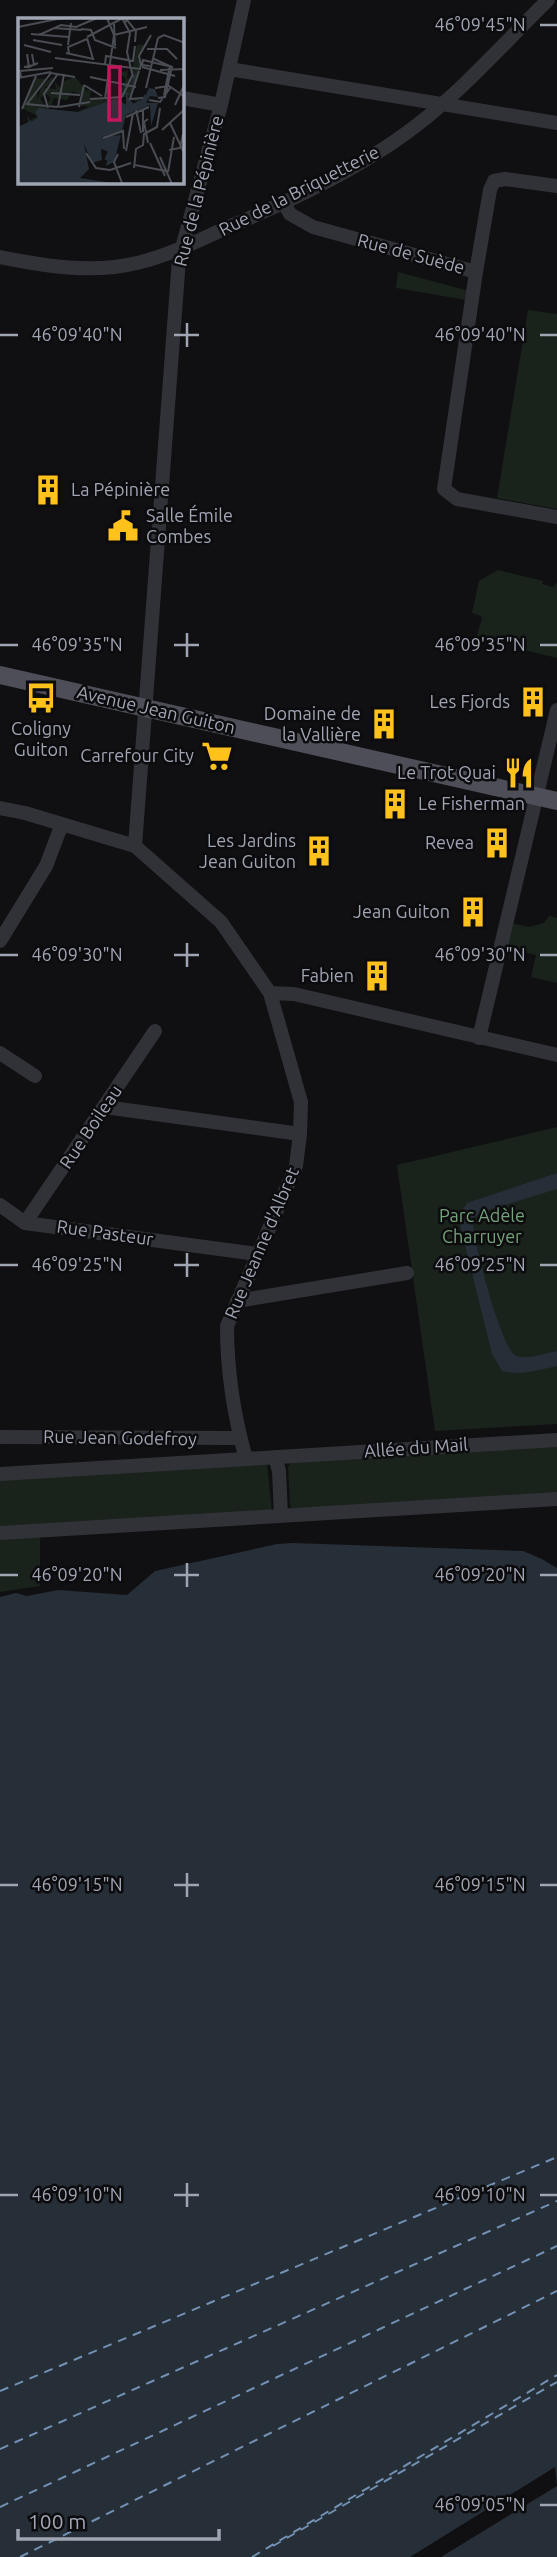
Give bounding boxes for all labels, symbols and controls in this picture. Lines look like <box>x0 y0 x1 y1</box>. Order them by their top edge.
text: 46°09'45"N <box>434 14 526 34</box>
inset map <box>18 18 184 184</box>
street label: Rue de la Pépinière <box>170 113 226 268</box>
street label: Rue de la Briquetterie <box>215 141 382 239</box>
street label: Rue de Suède <box>355 229 467 277</box>
text: 46°09'40"N <box>31 324 123 344</box>
text: 46°09'40"N <box>434 324 526 344</box>
building icon: La Pépinière <box>31 473 65 507</box>
place label: La Pépinière <box>71 479 170 499</box>
place label: Salle Émile Combes <box>146 504 233 546</box>
public building icon: Salle Émile Combes <box>106 509 140 543</box>
text: 46°09'35"N <box>31 634 123 654</box>
text: 46°09'35"N <box>434 634 526 654</box>
bus stop icon: Coligny Guiton <box>24 681 58 715</box>
street label: Avenue Jean Guiton <box>75 681 237 737</box>
building icon: Les Fjords <box>516 685 550 719</box>
place label: Les Fjords <box>429 691 510 711</box>
place label: Domaine de la Vallière <box>264 703 361 744</box>
building icon: Domaine de la Vallière <box>367 707 401 741</box>
place label: Coligny Guiton <box>11 718 71 759</box>
supermarket icon: Carrefour City <box>200 739 234 773</box>
place label: Carrefour City <box>80 745 194 765</box>
restaurant icon: Le Trot Quai <box>502 756 536 790</box>
place label: Le Trot Quai <box>397 762 496 783</box>
building icon: Le Fisherman <box>378 787 412 821</box>
place label: Le Fisherman <box>418 793 525 813</box>
building icon: Revea <box>480 826 514 860</box>
place label: Les Jardins Jean Guiton <box>199 830 296 871</box>
place label: Revea <box>425 832 474 852</box>
building icon: Les Jardins Jean Guiton <box>302 834 336 868</box>
building icon: Jean Guiton <box>456 895 490 929</box>
place label: Jean Guiton <box>353 901 450 921</box>
text: 46°09'30"N <box>31 944 123 964</box>
text: 46°09'30"N <box>434 944 526 964</box>
building icon: Fabien <box>360 959 394 993</box>
place label: Fabien <box>301 965 354 985</box>
street label: Rue Boileau <box>55 1081 125 1172</box>
street label: Rue Jeanne d'Albret <box>220 1164 302 1321</box>
park label: Parc Adèle Charruyer <box>439 1205 525 1246</box>
street label: Rue Pasteur <box>56 1215 155 1249</box>
text: 46°09'25"N <box>31 1254 123 1274</box>
text: 46°09'25"N <box>434 1254 526 1274</box>
street label: Rue Jean Godefroy <box>43 1426 197 1448</box>
street label: Allée du Mail <box>363 1433 469 1461</box>
text: 46°09'20"N <box>31 1564 123 1584</box>
text: 46°09'20"N <box>434 1564 526 1584</box>
text: 46°09'15"N <box>31 1874 123 1894</box>
text: 46°09'15"N <box>434 1874 526 1894</box>
text: 46°09'10"N <box>31 2184 123 2204</box>
text: 46°09'10"N <box>434 2184 526 2204</box>
text: 46°09'05"N <box>434 2494 526 2514</box>
scale bar <box>18 2498 219 2542</box>
text: 100 m <box>28 2509 86 2533</box>

